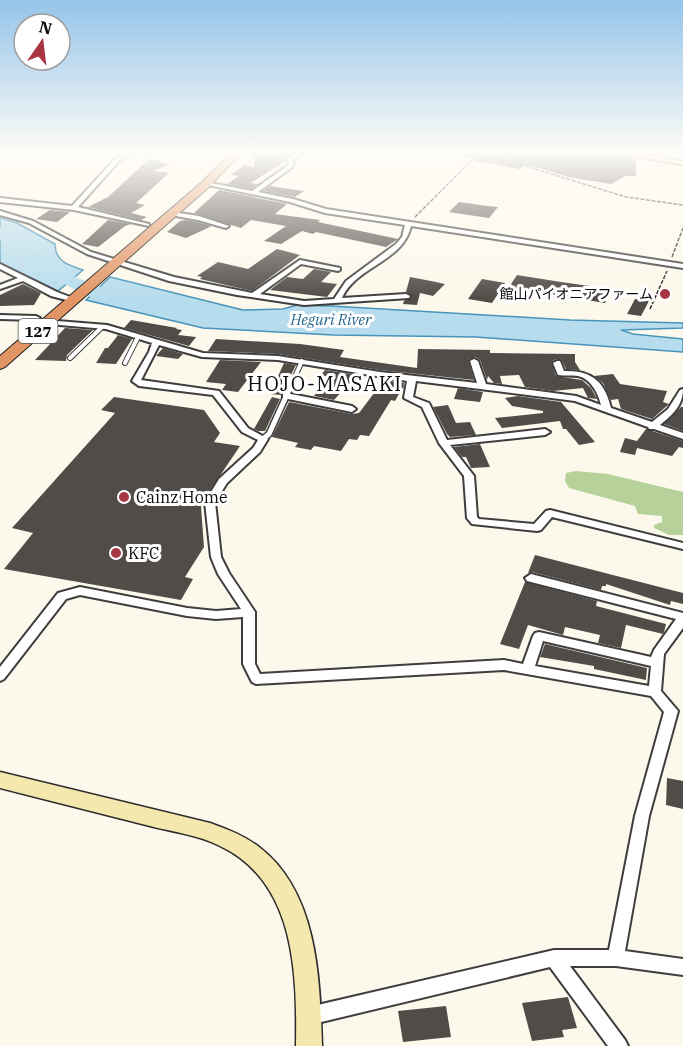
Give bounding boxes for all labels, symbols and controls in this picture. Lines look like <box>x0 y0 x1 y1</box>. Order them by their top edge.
north arrow <box>12 12 72 72</box>
text: N <box>37 16 54 39</box>
place label: 館山パイオニアファーム <box>499 285 653 303</box>
marker: 館山パイオニアファーム <box>658 287 672 301</box>
water label: Heguri River <box>289 310 372 329</box>
road number: 127 <box>18 319 57 343</box>
district label: HOJO-MASAKI <box>247 370 403 397</box>
place label: Cainz Home <box>136 487 228 507</box>
marker: Cainz Home <box>117 490 131 504</box>
place label: KFC <box>128 543 159 563</box>
marker: KFC <box>109 546 123 560</box>

